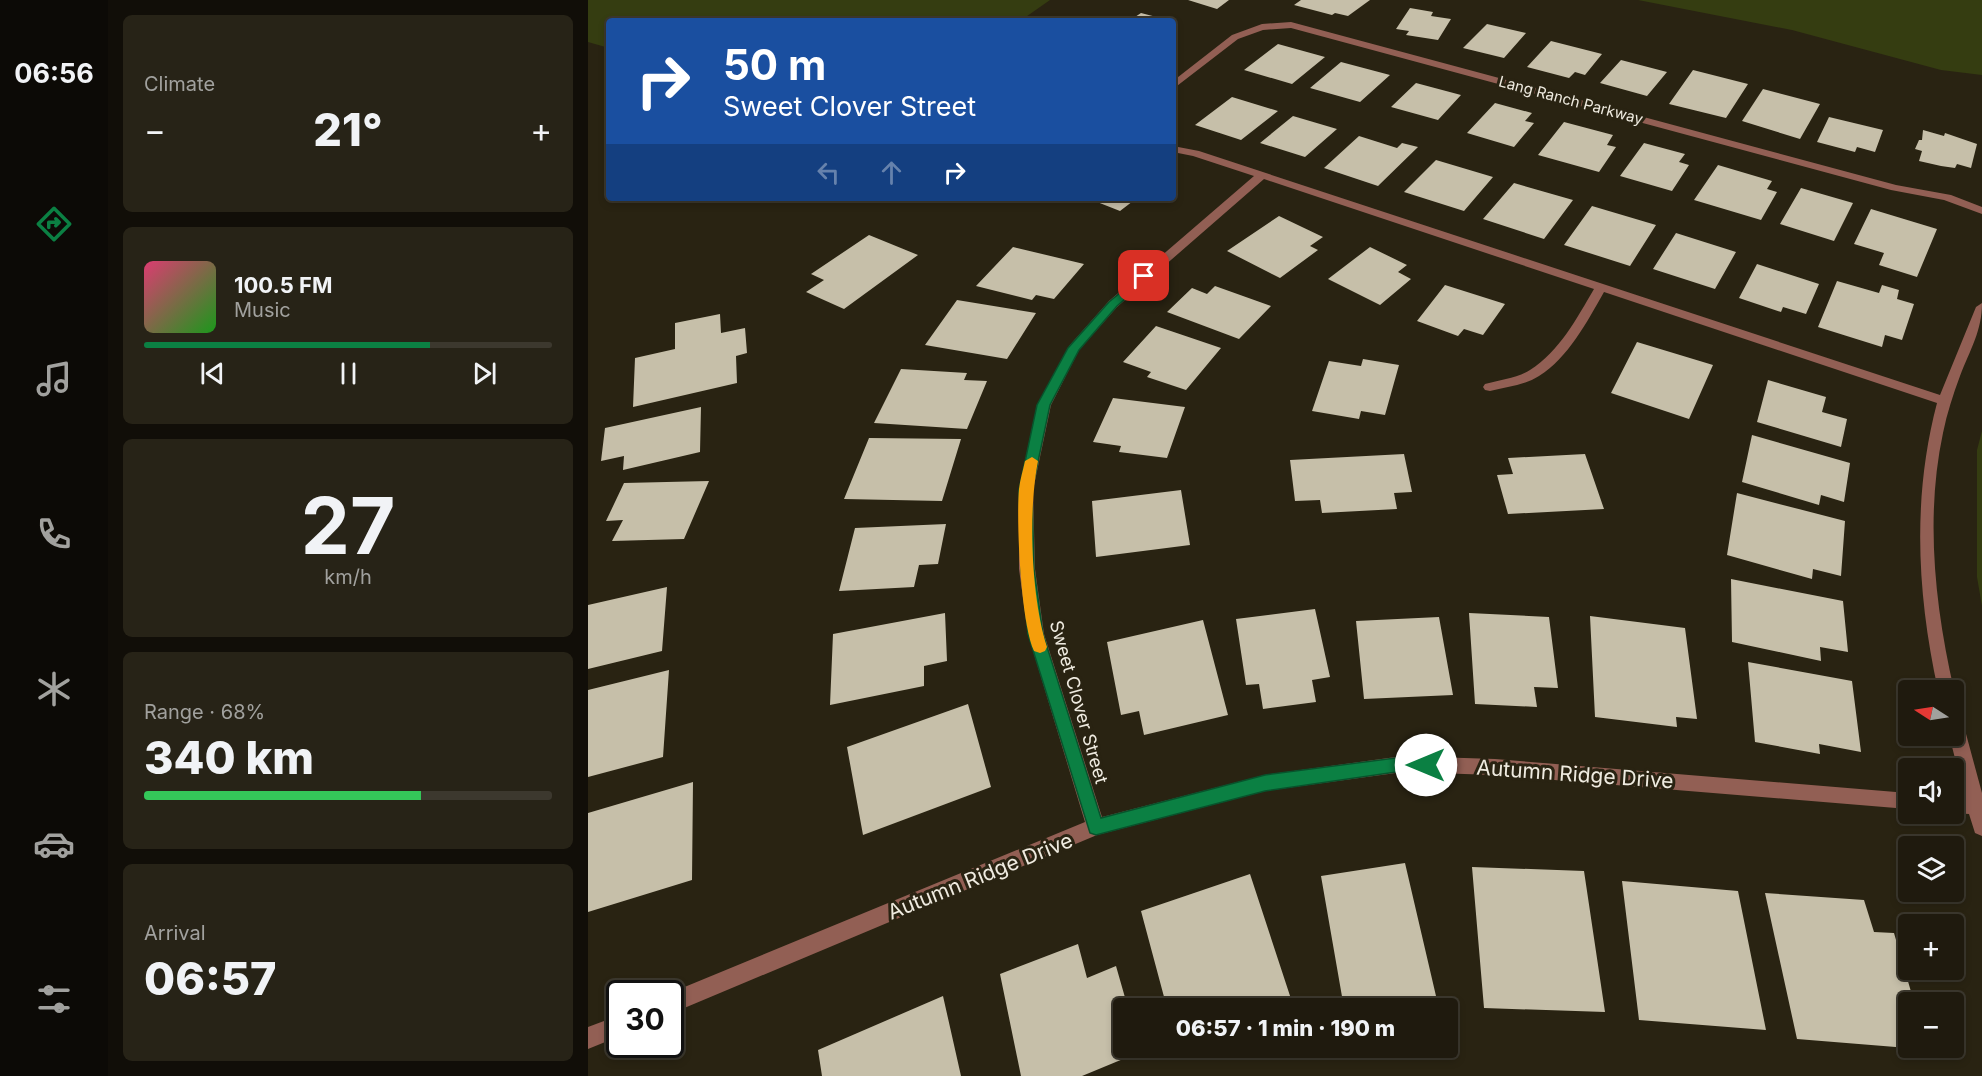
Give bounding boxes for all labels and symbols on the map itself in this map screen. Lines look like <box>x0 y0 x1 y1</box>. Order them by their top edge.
street label: Lang Ranch Parkway <box>1497 72 1646 129</box>
pin <box>1118 250 1169 301</box>
street label: Sweet Clover Street <box>1046 618 1112 786</box>
north arrow <box>1898 680 1964 746</box>
position arrow <box>1394 733 1458 797</box>
street label: Autumn Ridge Drive <box>1476 755 1674 793</box>
street label: Autumn Ridge Drive <box>884 827 1076 925</box>
speed limit sign: 30 <box>606 980 684 1058</box>

